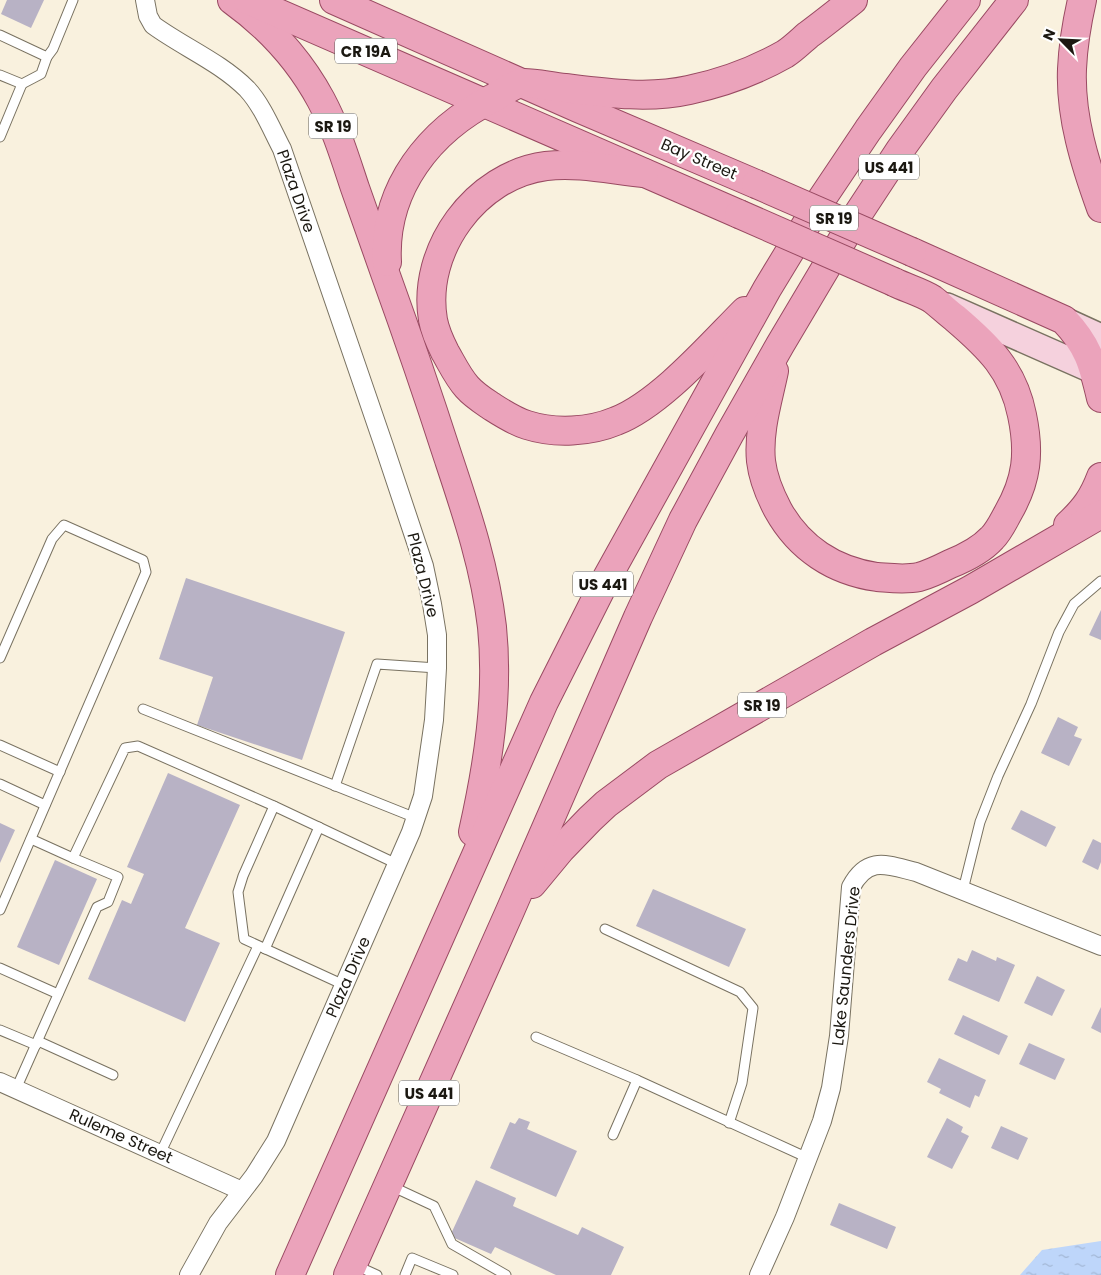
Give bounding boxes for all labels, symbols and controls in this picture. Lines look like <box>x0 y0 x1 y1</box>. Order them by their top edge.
north arrow <box>1036 15 1086 65</box>
text: N <box>1038 26 1060 44</box>
road number: CR 19A <box>335 38 397 64</box>
road number: SR 19 <box>309 114 357 138</box>
street label: Bay Street <box>657 133 741 185</box>
street label: Plaza Drive <box>271 146 321 236</box>
road number: US 441 <box>859 154 919 180</box>
road number: SR 19 <box>810 206 858 230</box>
street label: Plaza Drive <box>401 530 445 620</box>
road number: US 441 <box>573 572 633 596</box>
road number: SR 19 <box>738 692 786 718</box>
street label: Lake Saunders Drive <box>826 885 866 1047</box>
street label: Plaza Drive <box>320 933 376 1021</box>
road number: US 441 <box>399 1080 459 1106</box>
street label: Ruleme Street <box>65 1103 177 1169</box>

